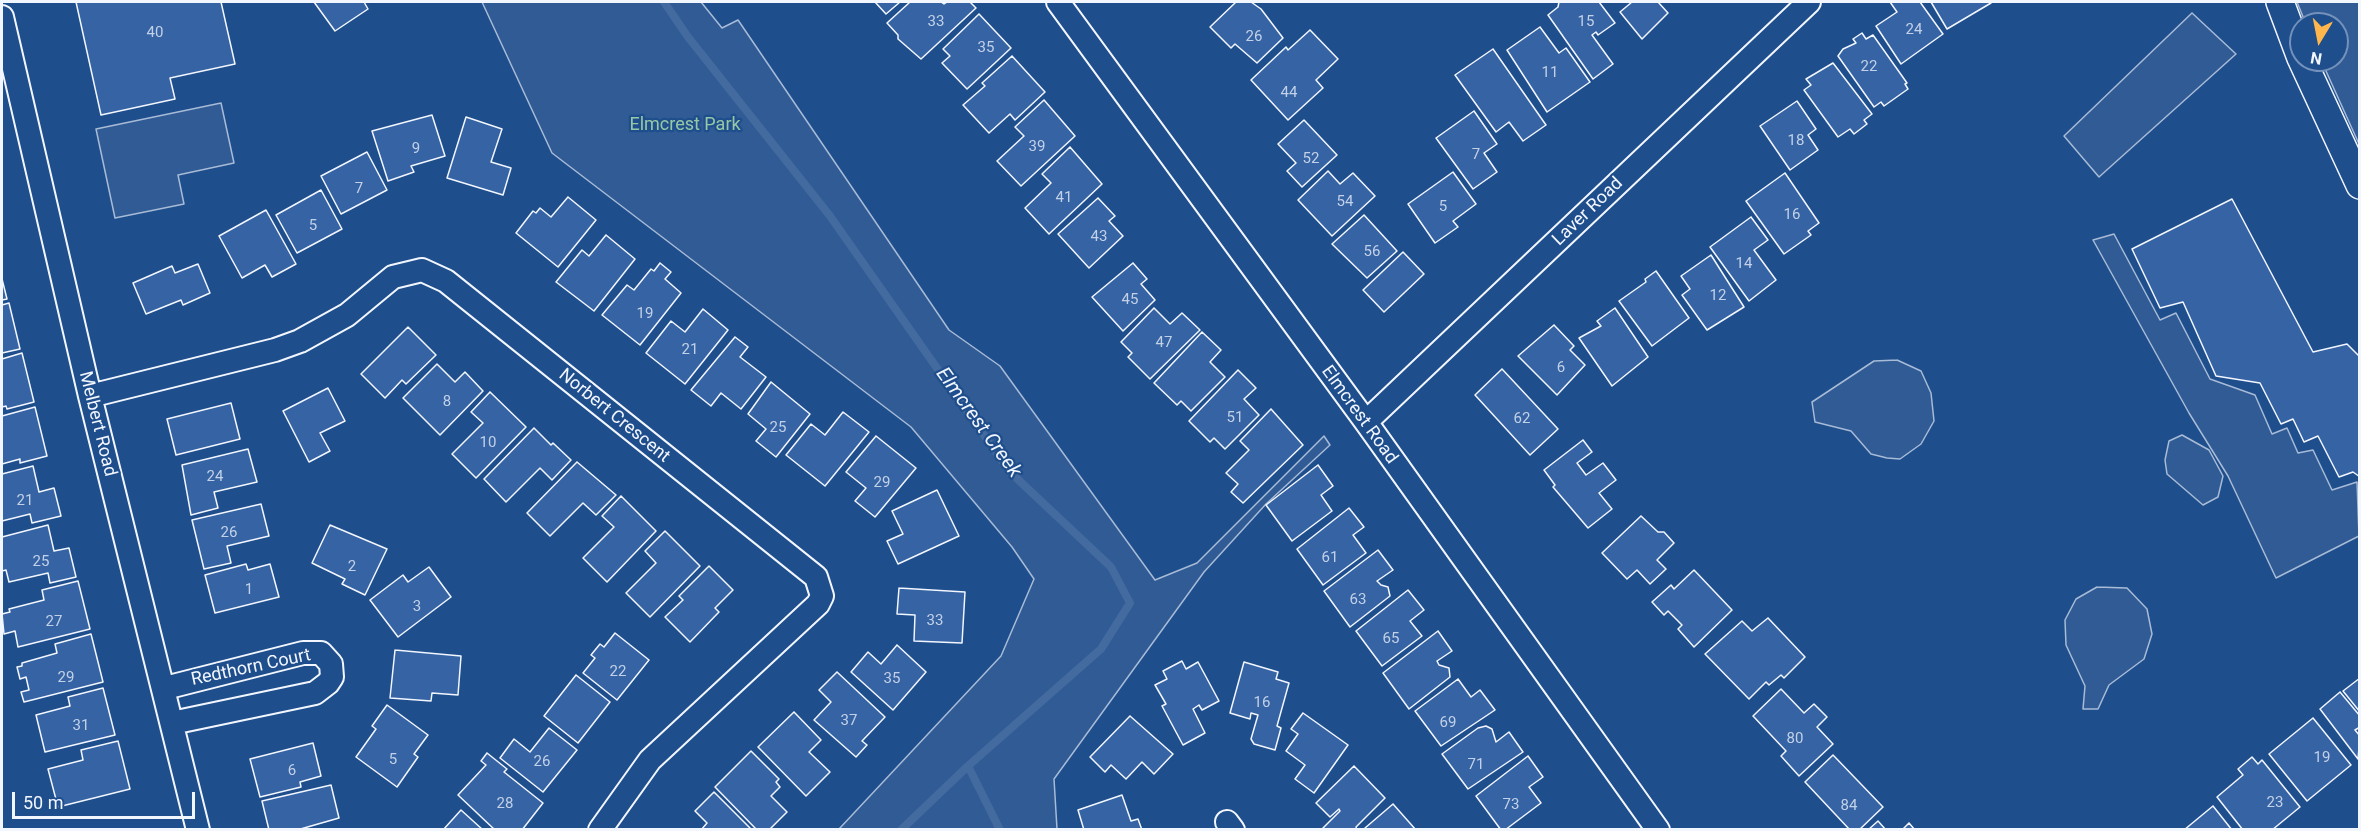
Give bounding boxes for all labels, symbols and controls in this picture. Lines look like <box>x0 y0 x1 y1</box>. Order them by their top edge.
north arrow <box>2289 12 2349 72</box>
house number: 33 <box>928 13 944 31</box>
house number: 15 <box>1578 13 1594 31</box>
house number: 24 <box>1906 21 1922 39</box>
house number: 40 <box>147 24 163 42</box>
house number: 26 <box>1246 28 1262 46</box>
house number: 35 <box>978 39 994 57</box>
text: N <box>2309 48 2323 69</box>
house number: 22 <box>1861 58 1877 76</box>
house number: 11 <box>1542 64 1558 82</box>
house number: 44 <box>1281 84 1297 102</box>
park label: Elmcrest Park <box>629 114 741 136</box>
house number: 18 <box>1788 132 1804 150</box>
house number: 39 <box>1029 138 1045 156</box>
house number: 9 <box>412 140 420 158</box>
house number: 7 <box>1472 146 1480 164</box>
house number: 52 <box>1303 150 1319 168</box>
street label: Laver Road <box>1548 173 1628 251</box>
house number: 7 <box>355 180 363 198</box>
house number: 41 <box>1056 189 1072 207</box>
house number: 54 <box>1337 193 1353 211</box>
house number: 5 <box>1439 198 1447 216</box>
house number: 16 <box>1784 206 1800 224</box>
house number: 5 <box>309 217 317 235</box>
house number: 43 <box>1091 228 1107 246</box>
house number: 56 <box>1364 243 1380 261</box>
house number: 14 <box>1736 255 1752 273</box>
house number: 12 <box>1710 287 1726 305</box>
house number: 45 <box>1122 291 1138 309</box>
house number: 19 <box>637 305 653 323</box>
house number: 47 <box>1156 334 1172 352</box>
house number: 21 <box>682 341 698 359</box>
house number: 6 <box>1557 359 1565 377</box>
street label: Elmcrest Road <box>1316 362 1402 468</box>
water label: Elmcrest Creek <box>930 363 1026 483</box>
street label: Norbert Crescent <box>554 364 674 468</box>
street label: Melbert Road <box>74 369 120 479</box>
house number: 8 <box>443 393 451 411</box>
house number: 51 <box>1227 409 1243 427</box>
house number: 62 <box>1514 410 1530 428</box>
house number: 25 <box>770 419 786 437</box>
house number: 10 <box>480 434 496 452</box>
house number: 24 <box>207 468 223 486</box>
house number: 29 <box>874 474 890 492</box>
house number: 21 <box>17 492 33 510</box>
house number: 26 <box>221 524 237 542</box>
house number: 61 <box>1322 549 1338 567</box>
house number: 25 <box>33 553 49 571</box>
house number: 2 <box>348 558 356 576</box>
house number: 1 <box>245 581 253 599</box>
house number: 63 <box>1350 591 1366 609</box>
house number: 3 <box>413 598 421 616</box>
house number: 33 <box>927 612 943 630</box>
house number: 27 <box>46 613 62 631</box>
house number: 65 <box>1383 630 1399 648</box>
street label: Redthorn Court <box>189 645 313 691</box>
house number: 22 <box>610 663 626 681</box>
house number: 29 <box>58 669 74 687</box>
house number: 35 <box>884 670 900 688</box>
house number: 16 <box>1254 694 1270 712</box>
house number: 37 <box>841 712 857 730</box>
house number: 69 <box>1440 714 1456 732</box>
house number: 31 <box>73 717 89 735</box>
house number: 80 <box>1787 730 1803 748</box>
house number: 19 <box>2314 749 2330 767</box>
house number: 5 <box>389 751 397 769</box>
house number: 26 <box>534 753 550 771</box>
house number: 71 <box>1468 756 1484 774</box>
house number: 6 <box>288 762 296 780</box>
scale bar <box>15 780 198 818</box>
text: 50 m <box>23 792 63 813</box>
house number: 23 <box>2267 794 2283 812</box>
house number: 28 <box>497 795 513 813</box>
house number: 73 <box>1503 796 1519 814</box>
house number: 84 <box>1841 797 1857 815</box>

